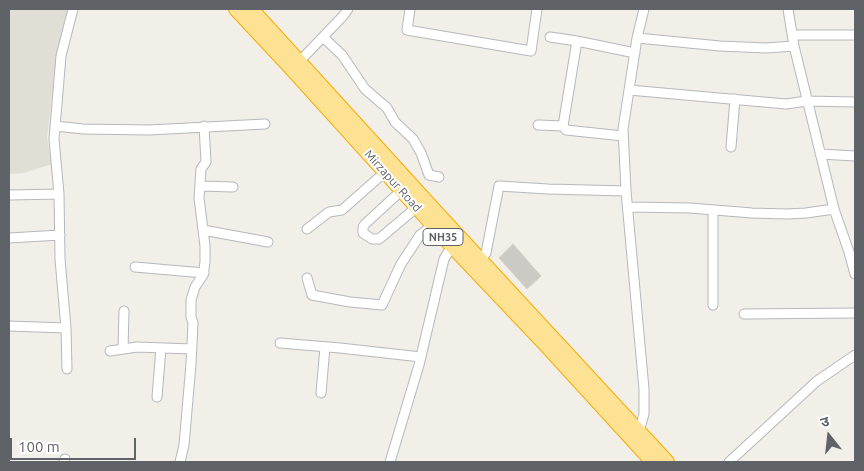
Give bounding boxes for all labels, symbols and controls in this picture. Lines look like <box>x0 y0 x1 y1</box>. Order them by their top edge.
street label: Mirzapur Road <box>361 147 425 215</box>
road number: NH35 <box>423 228 463 246</box>
north arrow <box>804 411 854 461</box>
text: उ <box>819 413 831 430</box>
scale bar <box>12 428 139 460</box>
text: 100 m <box>18 438 60 455</box>

